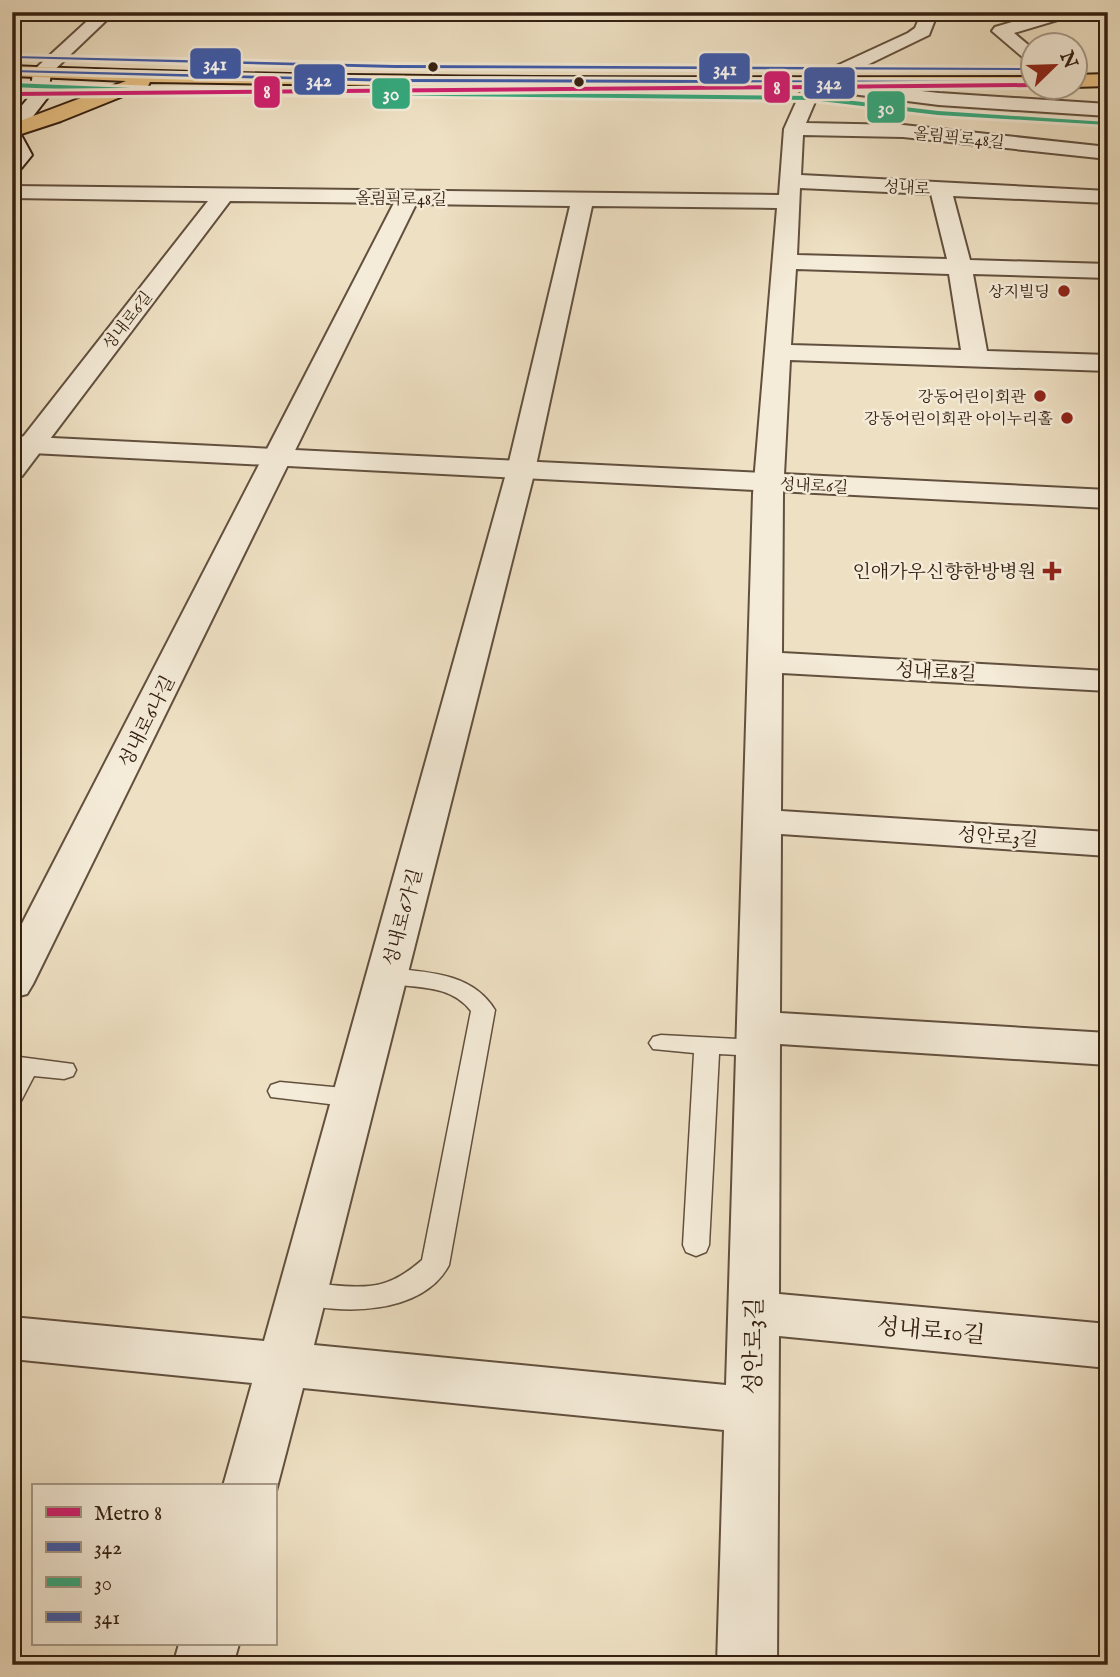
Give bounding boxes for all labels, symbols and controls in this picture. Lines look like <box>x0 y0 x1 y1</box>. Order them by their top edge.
north arrow <box>1018 32 1088 102</box>
line badge: 341 <box>189 47 242 80</box>
text: N <box>1053 47 1082 73</box>
line badge: 341 <box>698 52 751 85</box>
text: 341 <box>203 53 227 77</box>
text: 341 <box>713 58 737 82</box>
unlabelled marker <box>426 60 440 74</box>
line badge: 342 <box>293 63 346 96</box>
line badge: 342 <box>803 66 856 100</box>
text: 342 <box>306 69 332 93</box>
line badge: 8 <box>763 70 791 104</box>
text: 342 <box>816 72 842 96</box>
line badge: 8 <box>253 75 281 109</box>
unlabelled marker <box>572 75 586 89</box>
line badge: 30 <box>371 77 411 110</box>
text: 8 <box>773 77 781 101</box>
text: 8 <box>263 81 271 105</box>
text: 30 <box>383 83 399 107</box>
line badge: 30 <box>866 90 906 124</box>
text: 30 <box>878 97 894 121</box>
street label: 올림픽로48길 <box>912 124 1005 154</box>
street label: 성내로 <box>883 178 931 200</box>
street label: 올림픽로48길 <box>355 189 447 211</box>
place label: 상지빌딩 <box>988 283 1050 303</box>
marker: 상지빌딩 <box>1056 283 1072 299</box>
street label: 성내로6길 <box>100 288 158 354</box>
place label: 강동어린이회관 <box>918 388 1027 408</box>
marker: 강동어린이회관 <box>1032 388 1048 404</box>
place label: 강동어린이회관 아이누리홀 <box>864 410 1053 430</box>
marker: 강동어린이회관 아이누리홀 <box>1059 410 1075 426</box>
street label: 성내로6길 <box>779 475 849 499</box>
place label: 인애가우신향한방병원 <box>852 561 1036 585</box>
marker: 인애가우신향한방병원 <box>1042 561 1062 581</box>
street label: 성내로8길 <box>895 659 977 687</box>
street label: 성내로6나길 <box>114 672 181 772</box>
street label: 성안로3길 <box>957 823 1039 853</box>
street label: 성내로6가길 <box>379 866 428 969</box>
street label: 성안로3길 <box>739 1297 770 1395</box>
street label: 성내로10길 <box>875 1312 986 1351</box>
legend <box>32 1484 276 1646</box>
text: Metro 8 <box>94 1501 162 1528</box>
text: 342 <box>94 1535 122 1562</box>
text: 30 <box>94 1571 112 1598</box>
text: 341 <box>94 1605 120 1632</box>

